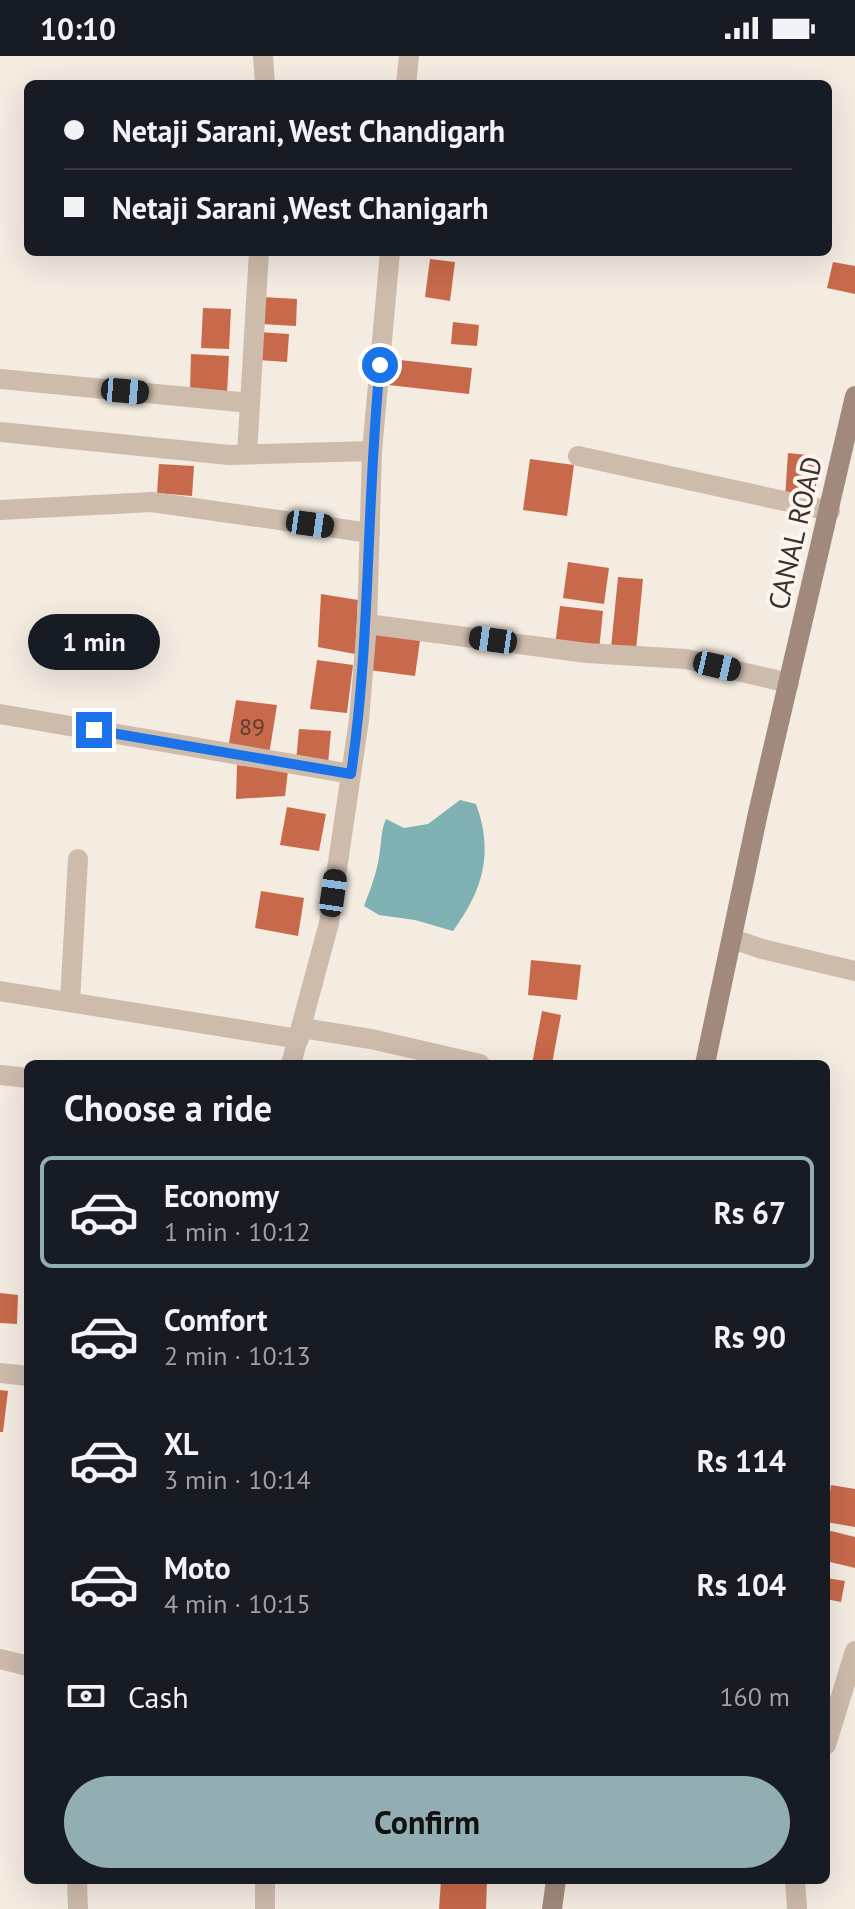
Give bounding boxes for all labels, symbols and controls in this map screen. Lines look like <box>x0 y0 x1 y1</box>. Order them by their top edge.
text: 10:10 <box>40 9 116 48</box>
text: Netaji Sarani, West Chandigarh <box>112 111 505 150</box>
text: Netaji Sarani ,West Chanigarh <box>112 188 489 227</box>
route start <box>362 347 398 383</box>
car <box>100 377 150 405</box>
street label: CANAL ROAD <box>759 453 830 613</box>
car <box>285 509 335 539</box>
callout: 1 min <box>28 614 160 670</box>
text: 1 min <box>62 625 126 658</box>
car <box>468 625 518 655</box>
car <box>691 649 743 683</box>
house number: 89 <box>239 711 265 742</box>
route end <box>76 712 112 748</box>
car <box>318 868 348 918</box>
text: Choose a ride <box>64 1084 272 1131</box>
icon: car <box>68 1176 140 1248</box>
text: Economy <box>164 1176 279 1215</box>
text: Rs 67 <box>714 1193 786 1232</box>
text: 1 min · 10:12 <box>164 1215 311 1248</box>
icon: car <box>68 1300 140 1372</box>
text: Comfort <box>164 1300 267 1339</box>
text: Rs 90 <box>714 1317 786 1356</box>
text: 2 min · 10:13 <box>164 1339 311 1372</box>
icon: car <box>68 1424 140 1496</box>
text: XL <box>164 1424 198 1463</box>
text: Rs 114 <box>697 1441 786 1480</box>
text: 3 min · 10:14 <box>164 1463 311 1496</box>
icon: car <box>68 1548 140 1620</box>
text: Moto <box>164 1548 231 1587</box>
text: Rs 104 <box>697 1565 786 1604</box>
text: 4 min · 10:15 <box>164 1587 311 1620</box>
icon: cash <box>64 1674 108 1718</box>
text: Cash <box>128 1677 189 1716</box>
text: 160 m <box>719 1680 790 1713</box>
button: Confirm <box>64 1776 790 1868</box>

